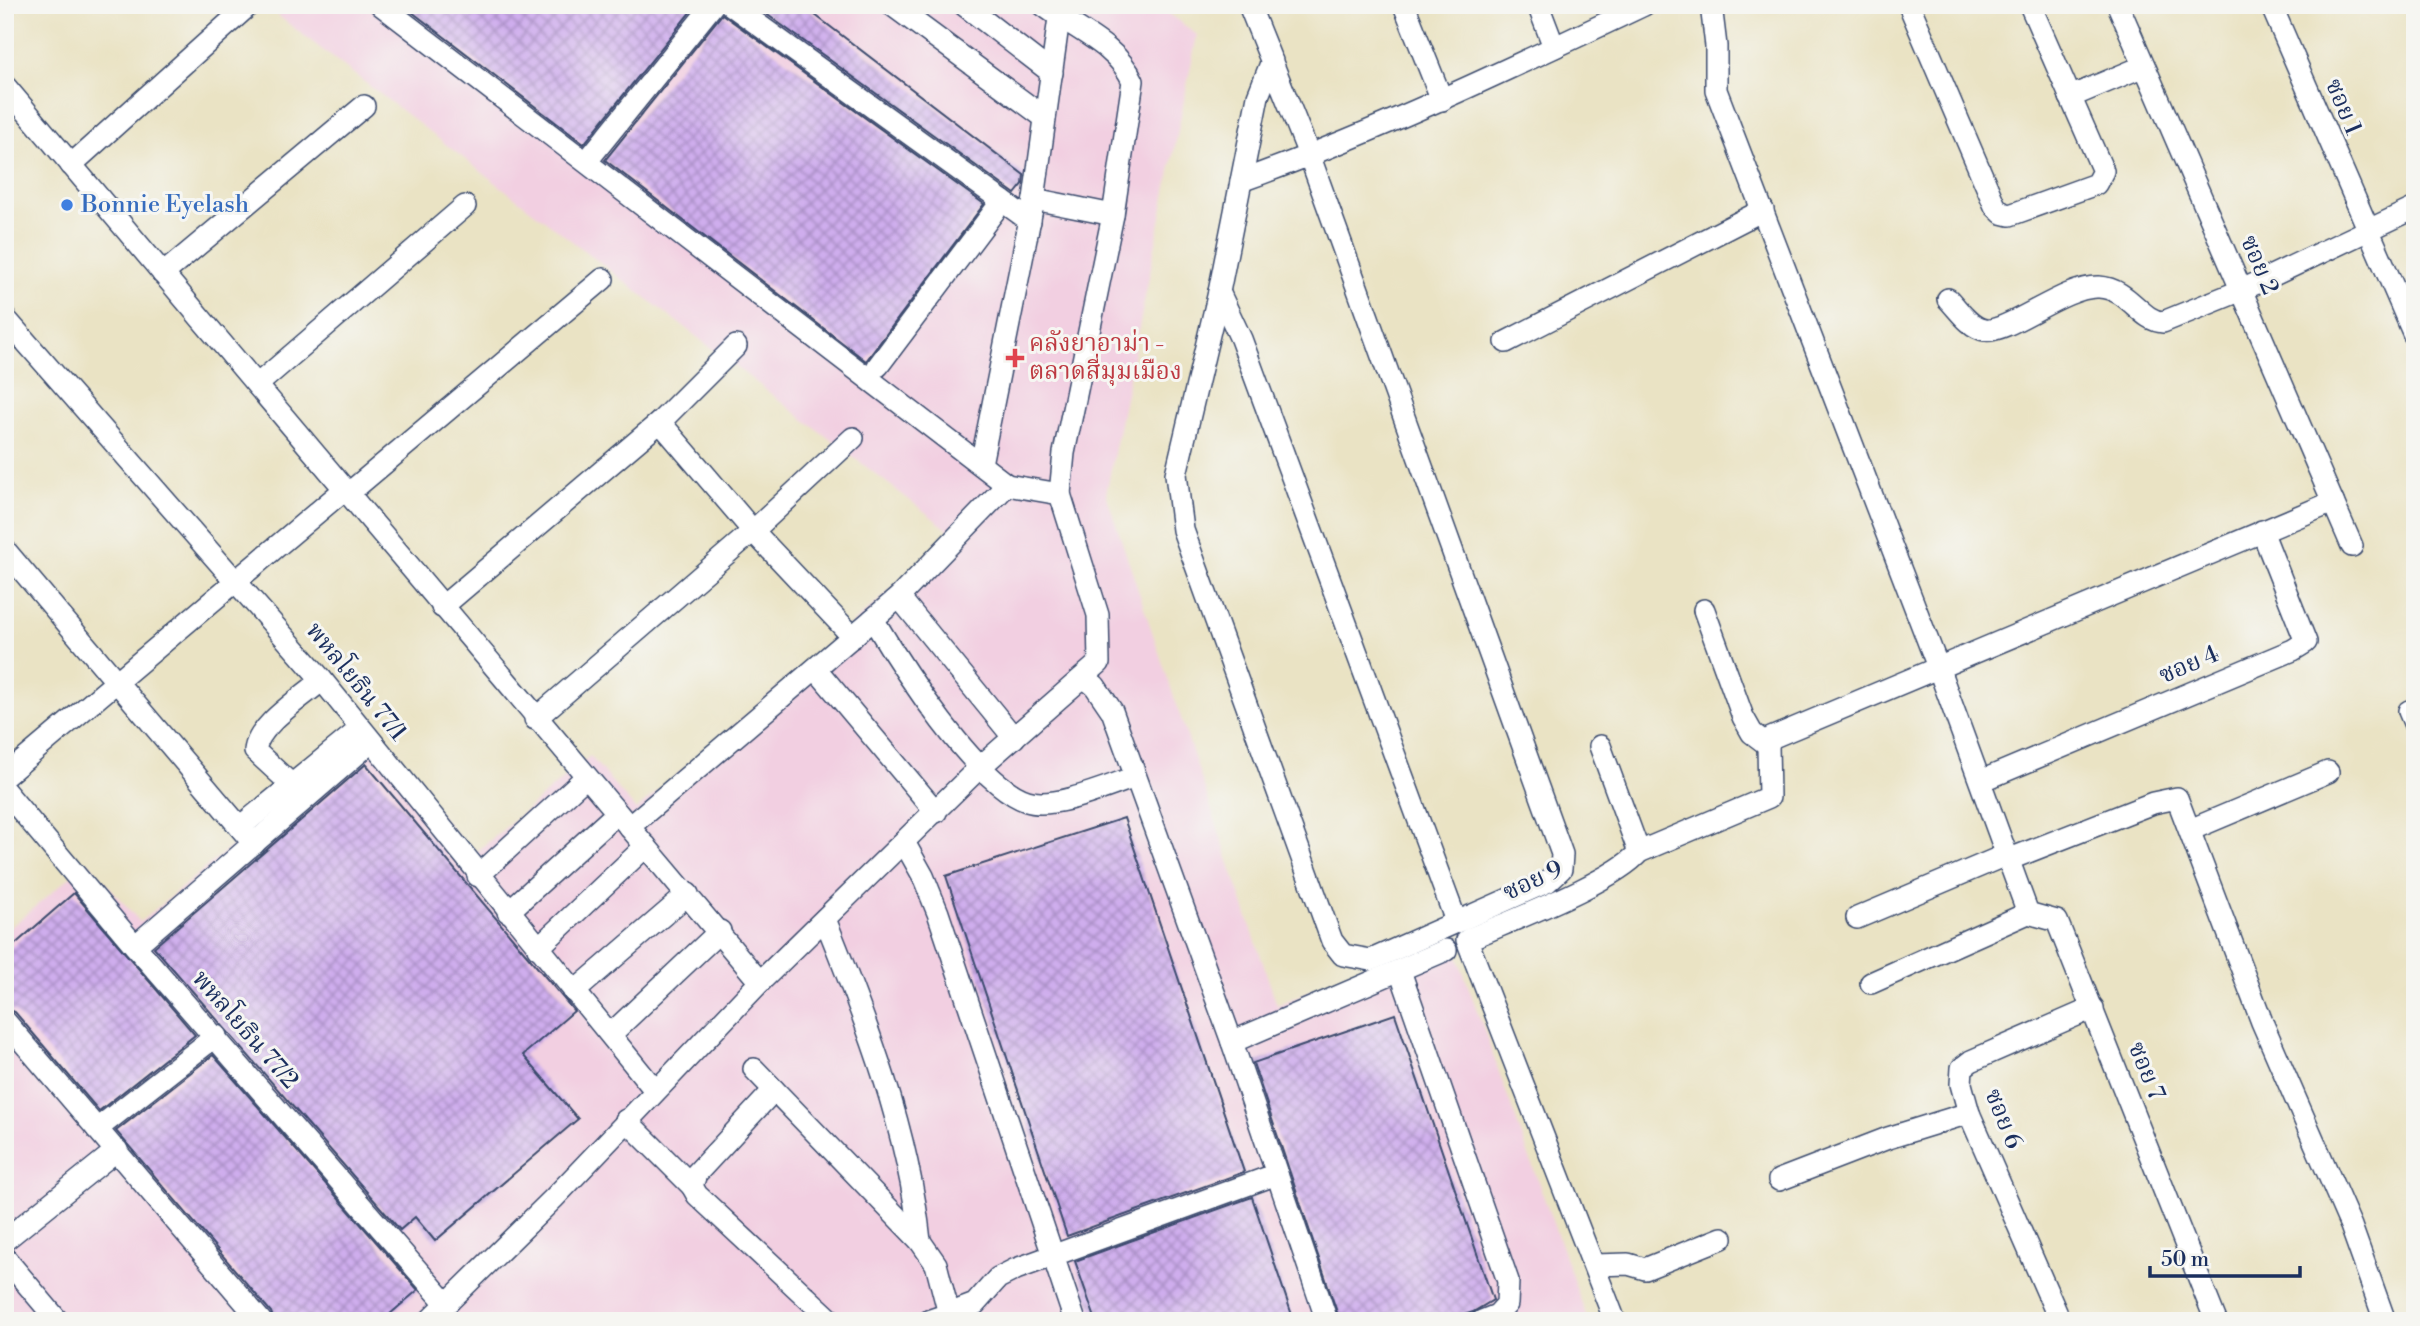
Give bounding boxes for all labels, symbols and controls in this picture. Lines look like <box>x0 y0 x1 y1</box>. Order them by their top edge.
street label: ซอย 1 <box>2318 74 2368 140</box>
place label: Bonnie Eyelash <box>80 190 249 220</box>
marker: Bonnie Eyelash <box>59 197 75 213</box>
street label: ซอย 2 <box>2233 231 2285 299</box>
place label: คลังยาอาม่า - ตลาดสี่มุมเมือง <box>1029 329 1182 387</box>
marker: คลังยาอาม่า - ตลาดสี่มุมเมือง <box>1007 350 1023 366</box>
street label: พหลโยธิน 77/1 <box>299 614 416 748</box>
street label: ซอย 4 <box>2155 639 2223 691</box>
street label: ซอย 9 <box>1498 854 1568 908</box>
street label: พหลโยธิน 77/2 <box>185 962 308 1095</box>
street label: ซอย 7 <box>2121 1038 2171 1104</box>
street label: ซอย 6 <box>1977 1084 2029 1154</box>
scale bar <box>2150 1235 2301 1279</box>
text: 50 m <box>2161 1247 2209 1273</box>

